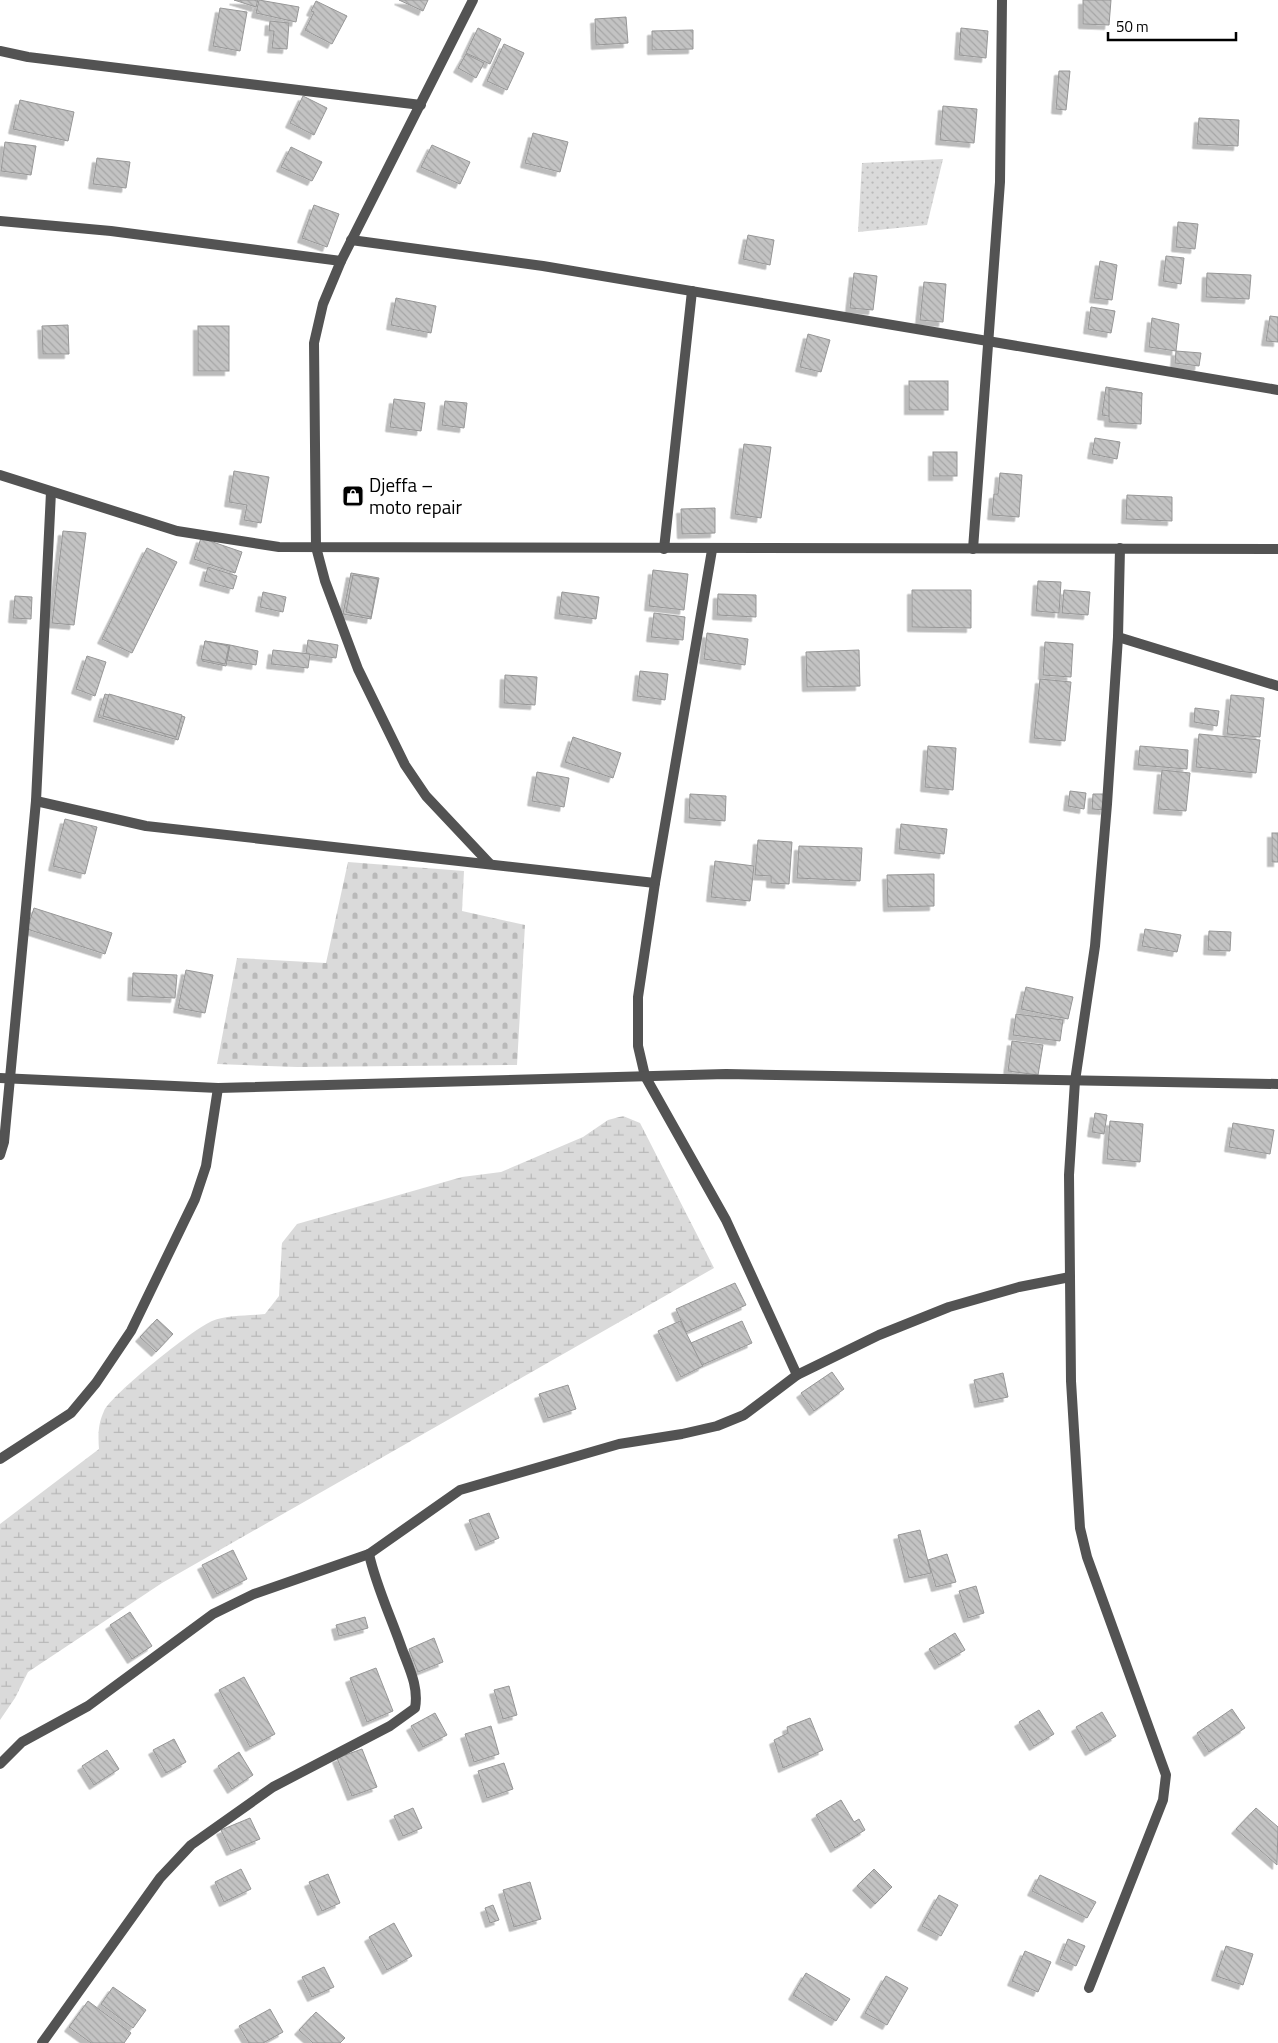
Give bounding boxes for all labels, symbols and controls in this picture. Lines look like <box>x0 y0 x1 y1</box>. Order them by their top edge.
scale bar <box>1108 10 1236 42</box>
text: 50 m <box>1116 15 1149 38</box>
place label: Djeffa – moto repair <box>369 470 462 521</box>
shop icon: Djeffa – moto repair <box>341 484 365 508</box>

